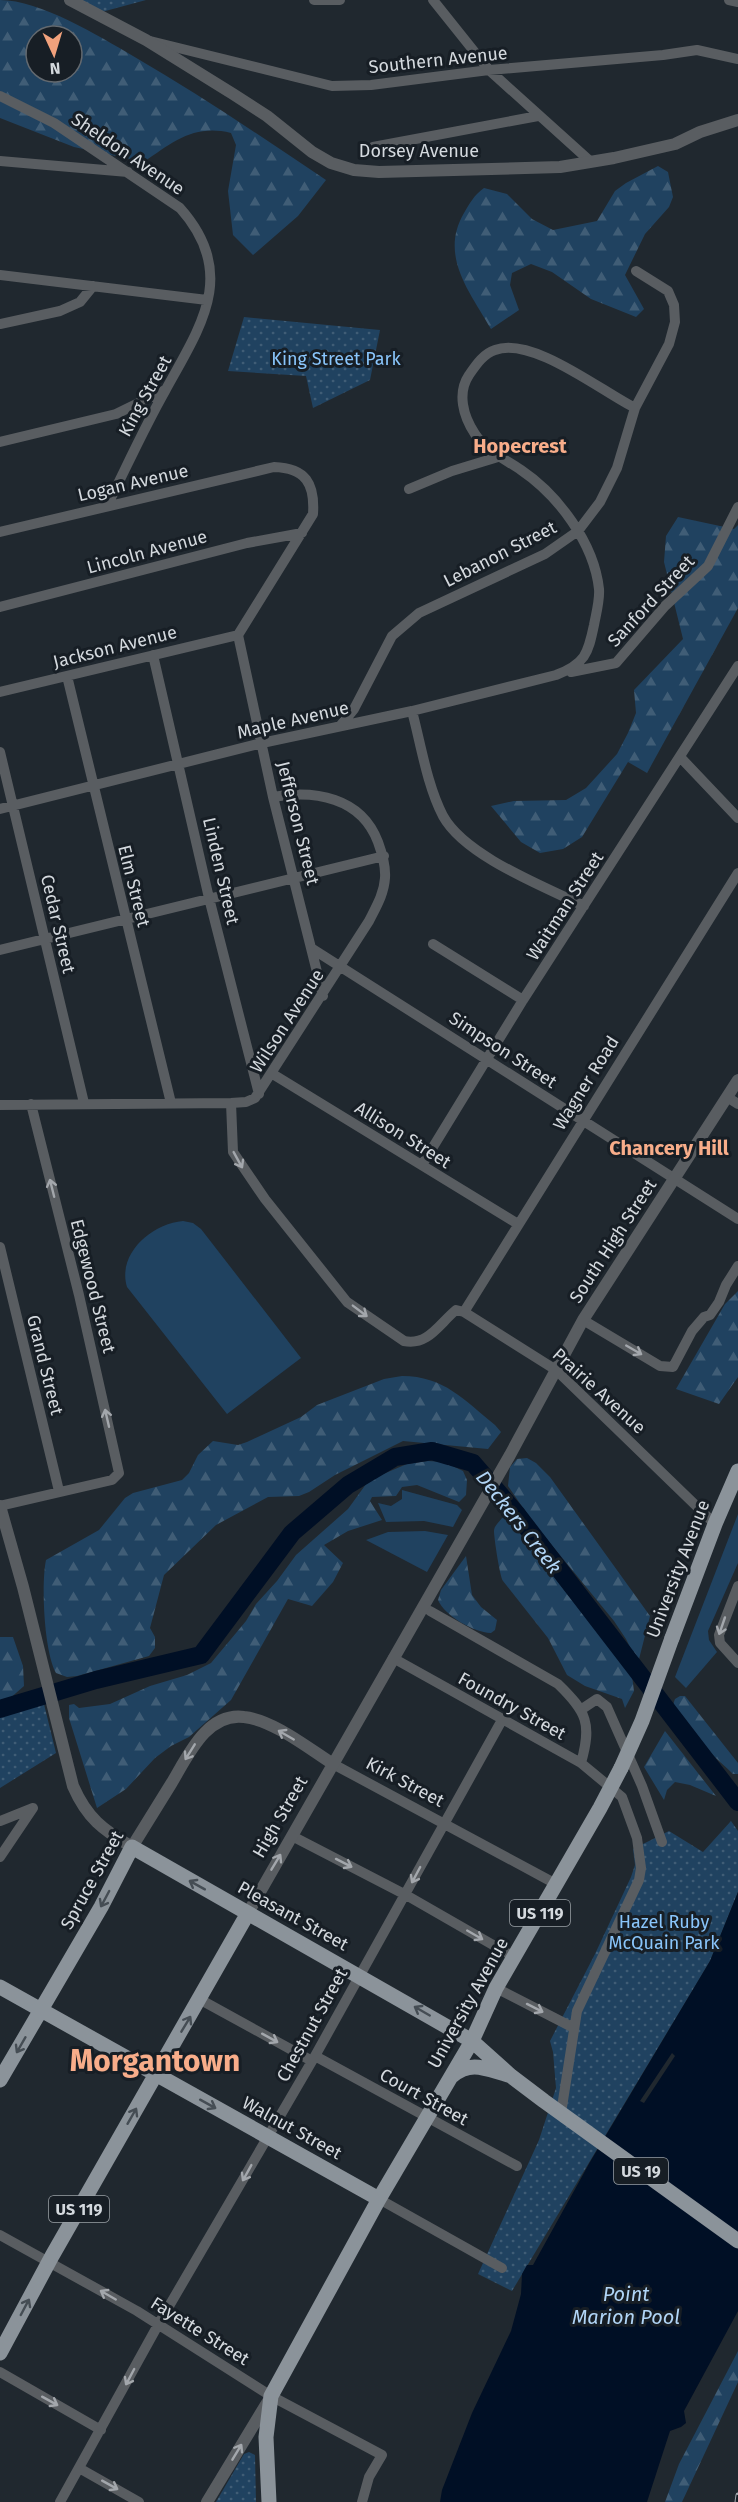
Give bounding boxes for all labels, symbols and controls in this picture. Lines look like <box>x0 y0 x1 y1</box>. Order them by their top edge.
north arrow <box>24 24 84 84</box>
street label: Southern Avenue <box>367 42 509 78</box>
text: N <box>49 59 61 78</box>
street label: Sheldon Avenue <box>67 108 189 200</box>
street label: Dorsey Avenue <box>359 140 479 162</box>
park label: King Street Park <box>271 348 401 370</box>
street label: King Street <box>114 351 176 440</box>
district label: Hopecrest <box>473 434 567 458</box>
street label: Logan Avenue <box>76 460 190 506</box>
street label: Lebanon Street <box>440 516 561 592</box>
street label: Lincoln Avenue <box>84 525 210 579</box>
street label: Sanford Street <box>603 550 699 651</box>
street label: Jackson Avenue <box>51 621 179 673</box>
street label: Maple Avenue <box>235 696 351 744</box>
street label: Jefferson Street <box>272 759 324 888</box>
street label: Linden Street <box>198 815 244 927</box>
street label: Elm Street <box>113 843 155 930</box>
street label: Waitman Street <box>522 847 609 964</box>
street label: Cedar Street <box>36 872 80 976</box>
street label: Wilson Avenue <box>245 965 329 1077</box>
street label: Simpson Street <box>445 1007 561 1093</box>
street label: Wagner Road <box>548 1032 624 1134</box>
street label: Allison Street <box>351 1097 455 1173</box>
district label: Chancery Hill <box>609 1136 729 1160</box>
one-way arrow <box>232 1151 244 1168</box>
street label: South High Street <box>565 1174 662 1307</box>
one-way arrow <box>45 1179 57 1198</box>
street label: Edgewood Street <box>66 1217 120 1356</box>
one-way arrow <box>351 1305 367 1318</box>
street label: Grand Street <box>22 1313 68 1418</box>
street label: Prairie Avenue <box>548 1343 650 1439</box>
one-way arrow <box>625 1344 642 1356</box>
one-way arrow <box>101 1409 113 1428</box>
water label: Deckers Creek <box>471 1465 567 1579</box>
street label: University Avenue <box>642 1497 714 1641</box>
one-way arrow <box>716 1617 727 1636</box>
street label: Foundry Street <box>454 1667 570 1745</box>
one-way arrow <box>278 1729 295 1741</box>
one-way arrow <box>184 1743 197 1760</box>
street label: Kirk Street <box>362 1752 448 1812</box>
street label: High Street <box>248 1772 312 1862</box>
street label: Spruce Street <box>56 1826 128 1933</box>
one-way arrow <box>271 1854 283 1871</box>
one-way arrow <box>335 1857 353 1869</box>
one-way arrow <box>410 1866 421 1884</box>
street label: Pleasant Street <box>234 1876 353 1956</box>
one-way arrow <box>189 1879 206 1891</box>
one-way arrow <box>99 1890 111 1907</box>
road number: US 119 <box>510 1900 570 1926</box>
park label: Hazel Ruby McQuain Park <box>608 1911 720 1954</box>
one-way arrow <box>466 1929 483 1941</box>
street label: University Avenue <box>423 1934 513 2072</box>
street label: Chestnut Street <box>272 1964 352 2086</box>
one-way arrow <box>526 2002 543 2014</box>
one-way arrow <box>414 2005 431 2017</box>
one-way arrow <box>181 2016 193 2033</box>
one-way arrow <box>261 2032 278 2044</box>
one-way arrow <box>15 2037 27 2054</box>
district label: Morgantown <box>70 2043 240 2079</box>
street label: Court Street <box>376 2064 473 2131</box>
street label: Walnut Street <box>238 2092 346 2165</box>
one-way arrow <box>199 2098 216 2110</box>
one-way arrow <box>127 2108 139 2125</box>
road number: US 19 <box>614 2158 668 2184</box>
one-way arrow <box>241 2163 252 2181</box>
road number: US 119 <box>49 2196 109 2222</box>
water label: Point Marion Pool <box>572 2282 680 2329</box>
one-way arrow <box>100 2289 117 2301</box>
street label: Fayette Street <box>147 2292 254 2370</box>
one-way arrow <box>20 2299 31 2317</box>
one-way arrow <box>124 2368 136 2385</box>
one-way arrow <box>41 2396 58 2408</box>
one-way arrow <box>232 2444 244 2461</box>
one-way arrow <box>100 2480 118 2491</box>

